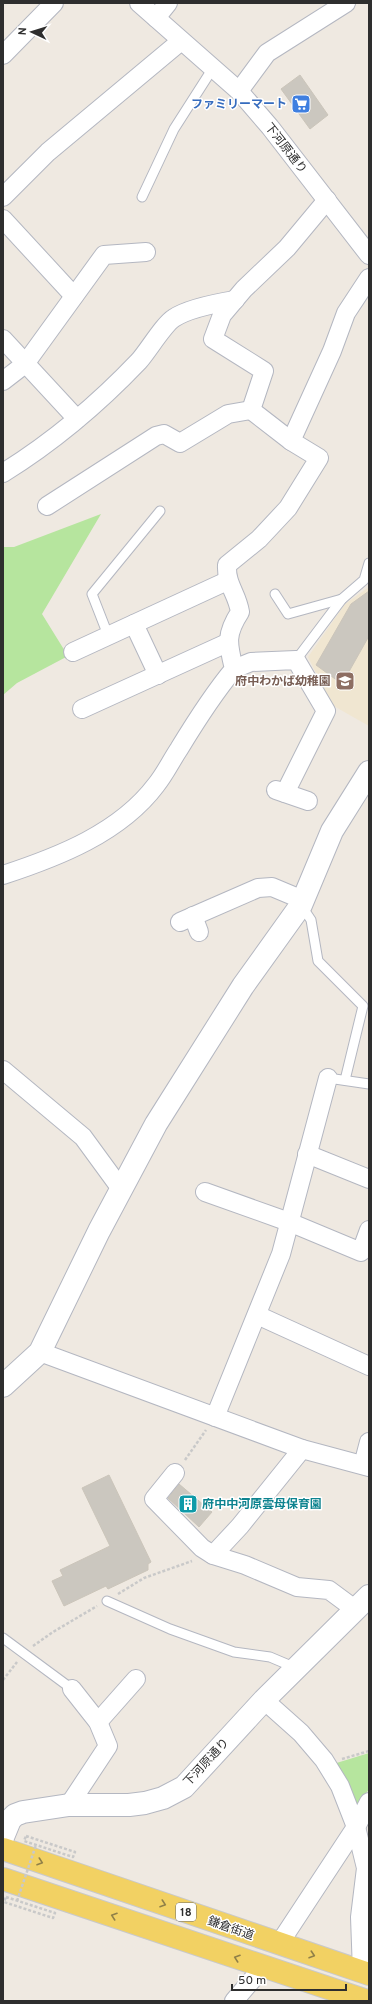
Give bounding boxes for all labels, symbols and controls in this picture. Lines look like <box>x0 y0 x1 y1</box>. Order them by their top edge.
north arrow <box>12 12 52 52</box>
text: N <box>16 27 30 36</box>
supermarket icon: ファミリーマート <box>290 93 312 115</box>
place label: ファミリーマート <box>191 97 287 113</box>
street label: 下河原通り <box>260 120 310 177</box>
school or university icon: 府中わかば幼稚園 <box>334 670 356 692</box>
place label: 府中わかば幼稚園 <box>235 674 331 690</box>
building icon: 府中中河原雲母保育園 <box>177 1493 199 1515</box>
place label: 府中中河原雲母保育園 <box>202 1497 322 1513</box>
street label: 下河原通り <box>180 1735 233 1790</box>
one-way arrow <box>36 1857 43 1866</box>
one-way arrow <box>159 1900 166 1908</box>
road number: 18 <box>176 1903 196 1921</box>
one-way arrow <box>111 1913 118 1921</box>
street label: 鎌倉街道 <box>205 1914 256 1944</box>
one-way arrow <box>309 1951 316 1959</box>
one-way arrow <box>234 1954 241 1963</box>
scale bar <box>232 1966 346 1992</box>
text: 50 m <box>238 1973 266 1989</box>

